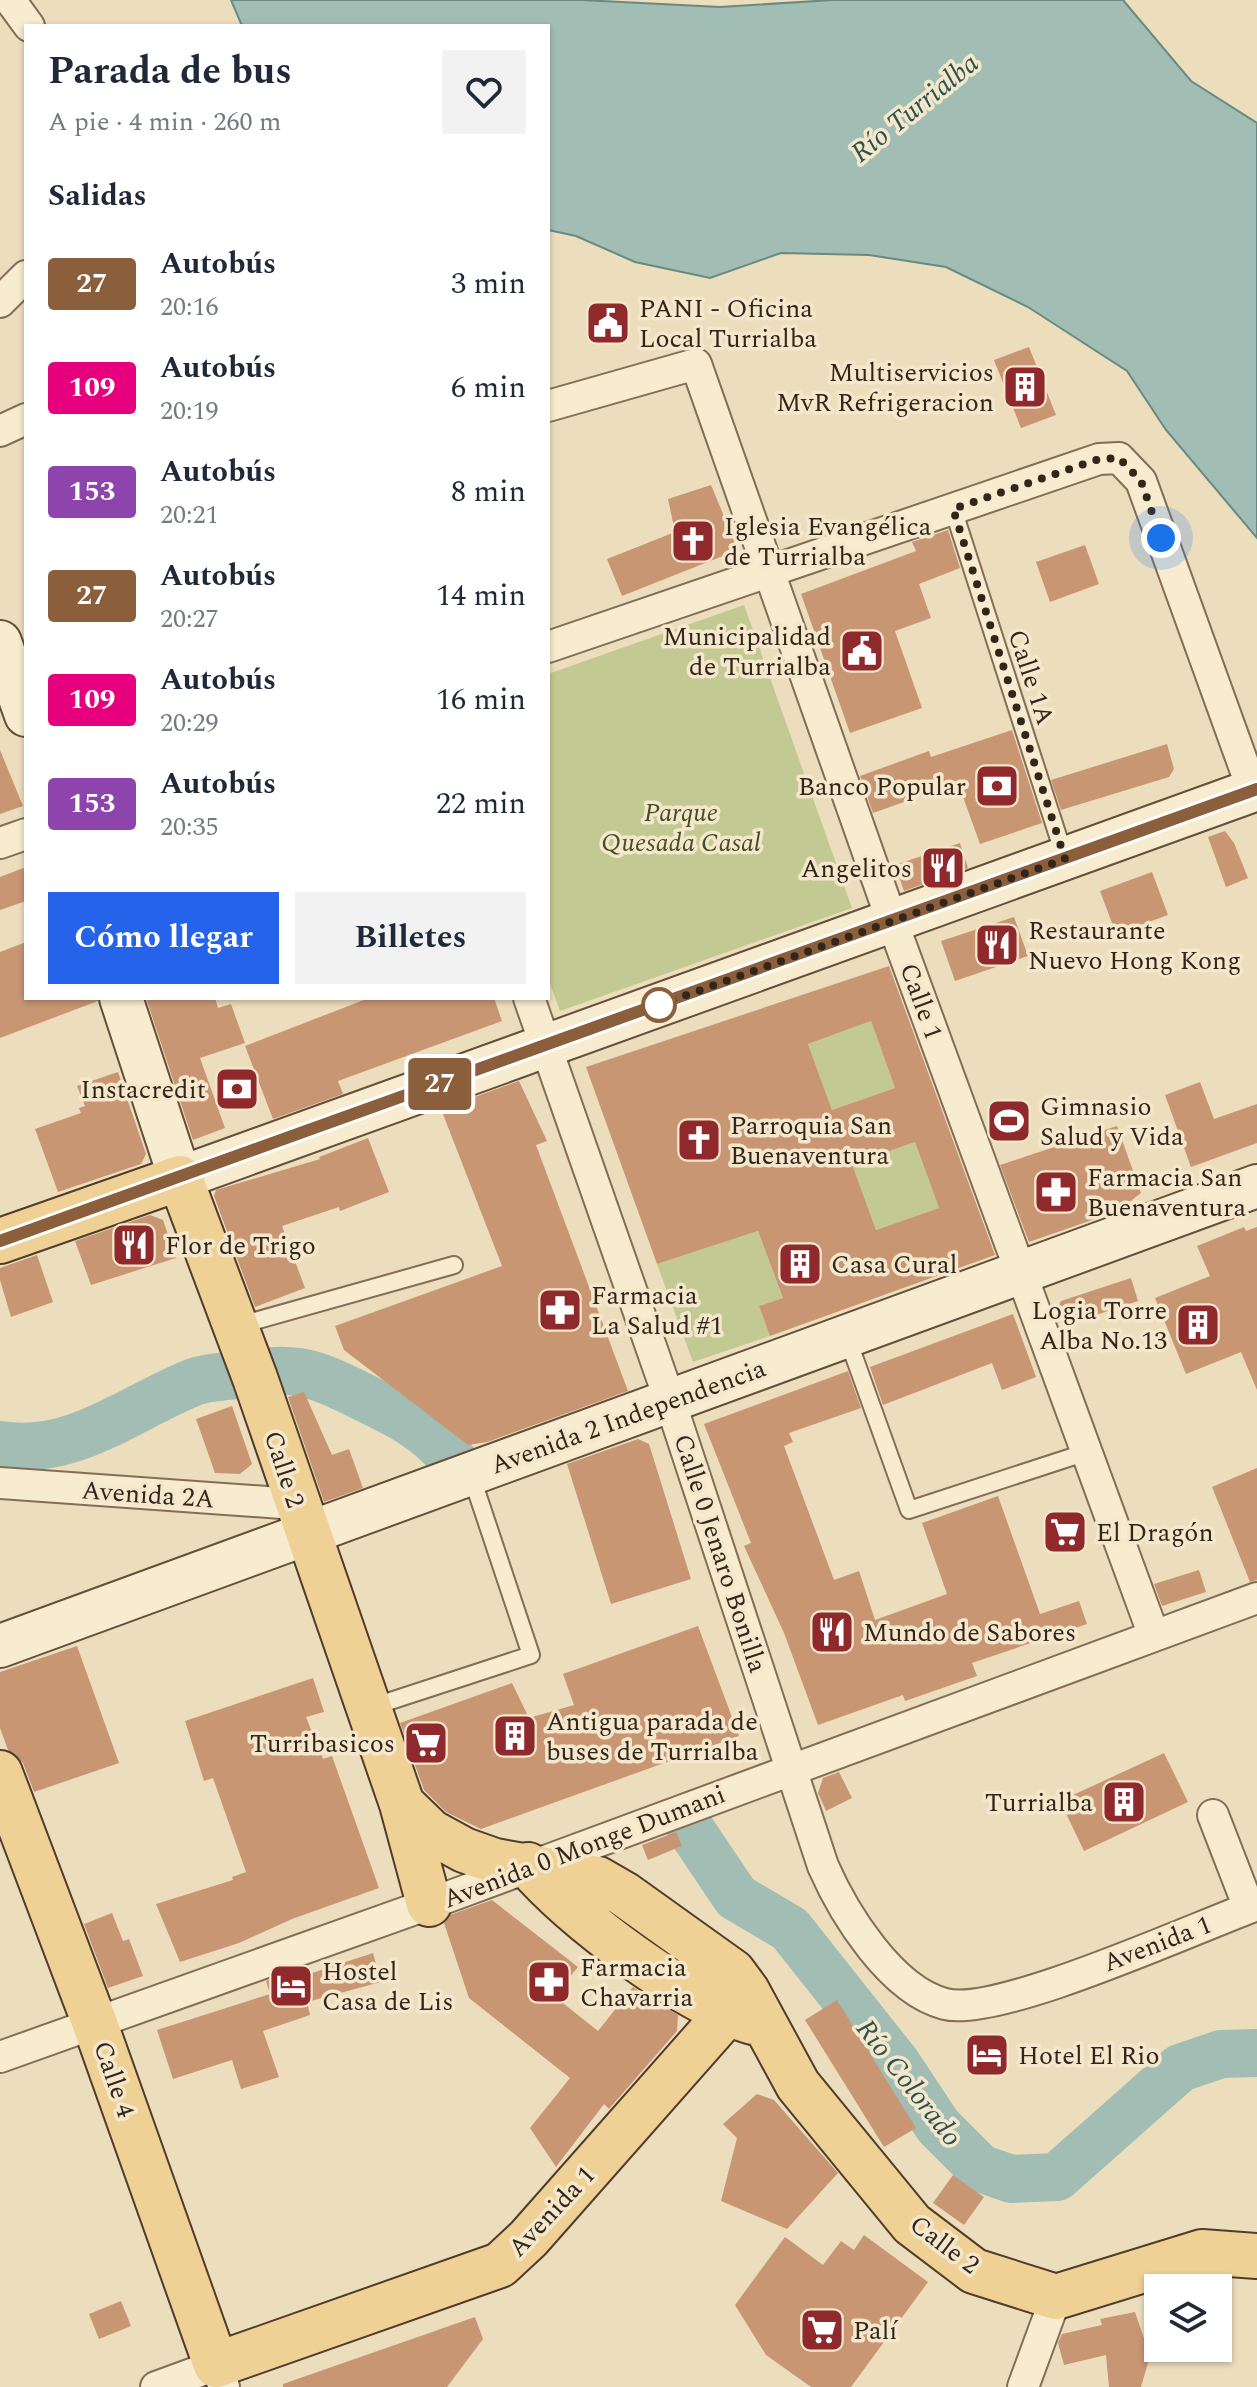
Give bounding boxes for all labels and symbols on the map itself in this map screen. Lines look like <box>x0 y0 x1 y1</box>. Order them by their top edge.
water label: Río Turrialba <box>841 43 989 174</box>
place label: PANI - Oficina Local Turrialba <box>639 289 817 359</box>
public building icon: PANI - Oficina Local Turrialba <box>584 299 632 347</box>
place label: Multiservicios MvR Refrigeracion <box>776 353 994 423</box>
building icon: Multiservicios MvR Refrigeracion <box>1001 363 1049 411</box>
place label: Iglesia Evangélica de Turrialba <box>724 507 932 577</box>
church icon: Iglesia Evangélica de Turrialba <box>669 517 717 565</box>
your location <box>1141 518 1181 558</box>
place label: Municipalidad de Turrialba <box>663 617 831 687</box>
street label: Calle 1A <box>997 624 1065 730</box>
public building icon: Municipalidad de Turrialba <box>838 627 886 675</box>
bank icon: Banco Popular <box>973 762 1021 810</box>
place label: Banco Popular <box>798 767 966 807</box>
park label: Parque Quesada Casal <box>601 793 761 863</box>
restaurant icon: Angelitos <box>919 844 967 892</box>
place label: Angelitos <box>801 849 912 889</box>
place label: Restaurante Nuevo Hong Kong <box>1028 911 1241 981</box>
restaurant icon: Restaurante Nuevo Hong Kong <box>973 921 1021 969</box>
street label: Calle 1 <box>889 957 953 1045</box>
unlabelled marker <box>642 988 676 1022</box>
line badge: 27 <box>404 1058 476 1110</box>
bank icon: Instacredit <box>213 1065 261 1113</box>
place label: Instacredit <box>81 1070 206 1110</box>
place label: Gimnasio Salud y Vida <box>1040 1087 1184 1157</box>
sports icon: Gimnasio Salud y Vida <box>985 1097 1033 1145</box>
place label: Parroquia San Buenaventura <box>730 1106 892 1176</box>
church icon: Parroquia San Buenaventura <box>675 1116 723 1164</box>
place label: Farmacia San Buenaventura <box>1087 1158 1247 1228</box>
pharmacy icon: Farmacia San Buenaventura <box>1032 1168 1080 1216</box>
restaurant icon: Flor de Trigo <box>110 1221 158 1269</box>
place label: Flor de Trigo <box>165 1226 316 1266</box>
building icon: Casa Cural <box>776 1240 824 1288</box>
place label: Casa Cural <box>831 1245 957 1285</box>
place label: Farmacia La Salud #1 <box>591 1276 723 1346</box>
pharmacy icon: Farmacia La Salud #1 <box>536 1286 584 1334</box>
place label: Logia Torre Alba No.13 <box>1031 1291 1167 1361</box>
building icon: Logia Torre Alba No.13 <box>1174 1301 1222 1349</box>
street label: Avenida 2 Independencia <box>485 1348 772 1485</box>
street label: Calle 2 <box>253 1426 315 1513</box>
street label: Calle 0 Jenaro Bonilla <box>663 1429 778 1678</box>
street label: Avenida 2A <box>80 1470 216 1520</box>
supermarket icon: El Dragón <box>1041 1508 1089 1556</box>
place label: El Dragón <box>1096 1513 1214 1553</box>
restaurant icon: Mundo de Sabores <box>808 1608 856 1656</box>
place label: Mundo de Sabores <box>863 1613 1076 1653</box>
place label: Antigua parada de buses de Turrialba <box>546 1702 759 1772</box>
building icon: Antigua parada de buses de Turrialba <box>491 1712 539 1760</box>
supermarket icon: Turribasicos <box>402 1719 450 1767</box>
place label: Turribasicos <box>250 1724 395 1764</box>
street label: Avenida 0 Monge Dumani <box>437 1775 731 1919</box>
building icon: Turrialba <box>1100 1778 1148 1826</box>
place label: Turrialba <box>985 1783 1093 1823</box>
street label: Avenida 1 <box>1097 1905 1217 1983</box>
place label: Farmacia Chavarria <box>580 1948 694 2018</box>
place label: Hostel Casa de Lis <box>322 1952 453 2022</box>
pharmacy icon: Farmacia Chavarria <box>525 1958 573 2006</box>
hotel icon: Hostel Casa de Lis <box>267 1962 315 2010</box>
water label: Río Colorado <box>845 2010 973 2156</box>
hotel icon: Hotel El Rio <box>963 2031 1011 2079</box>
street label: Calle 4 <box>82 2036 146 2123</box>
place label: Hotel El Rio <box>1018 2036 1160 2076</box>
street label: Avenida 1 <box>498 2157 605 2267</box>
street label: Calle 2 <box>901 2205 988 2284</box>
supermarket icon: Palí <box>798 2306 846 2354</box>
place label: Palí <box>853 2311 899 2351</box>

